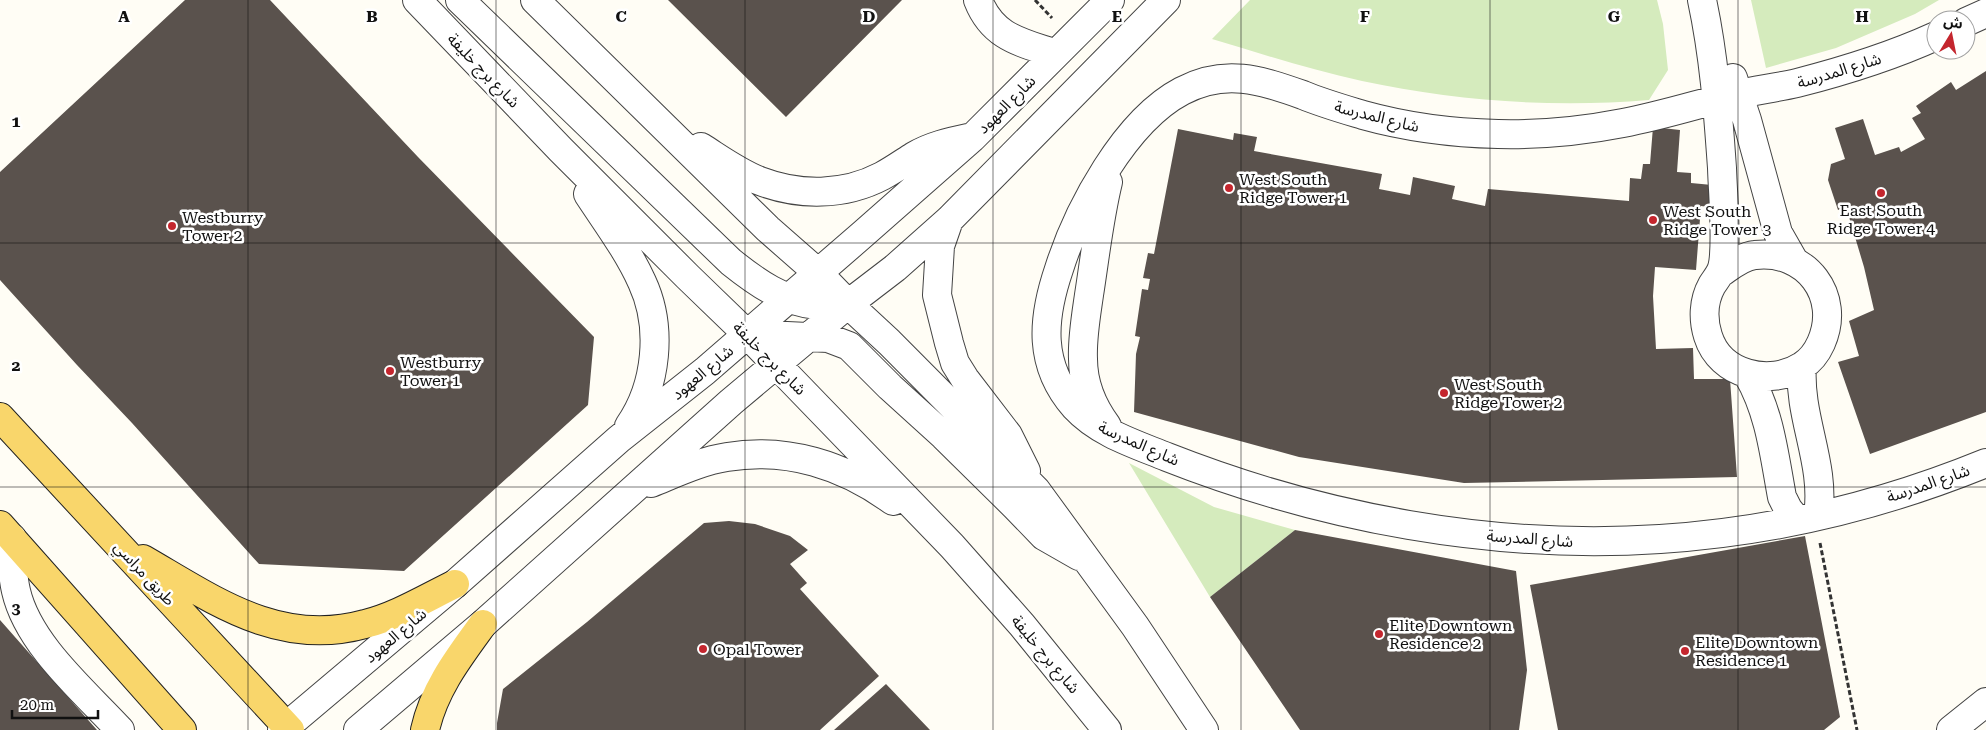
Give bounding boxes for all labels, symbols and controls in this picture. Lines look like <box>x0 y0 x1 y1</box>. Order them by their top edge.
text: A <box>118 7 130 26</box>
text: B <box>366 7 378 26</box>
text: C <box>615 7 627 26</box>
text: D <box>863 7 876 26</box>
text: E <box>1112 7 1122 26</box>
text: F <box>1360 7 1370 26</box>
text: G <box>1608 7 1621 26</box>
text: H <box>1855 7 1869 26</box>
north arrow <box>1926 10 1976 60</box>
text: ش <box>1942 13 1964 32</box>
street label: شارع برج خليفة <box>441 29 524 114</box>
street label: شارع المدرسة <box>1795 49 1884 95</box>
street label: شارع العهود <box>973 71 1042 140</box>
street label: شارع المدرسة <box>1332 97 1421 139</box>
text: 1 <box>12 112 21 131</box>
place label: West South Ridge Tower 1 <box>1239 170 1347 207</box>
marker: West South Ridge Tower 1 <box>1223 182 1235 194</box>
marker: East South Ridge Tower 4 <box>1875 187 1887 199</box>
place label: East South Ridge Tower 4 <box>1827 201 1935 238</box>
place label: West South Ridge Tower 3 <box>1663 202 1771 239</box>
place label: Westburry Tower 2 <box>182 208 264 245</box>
marker: West South Ridge Tower 3 <box>1647 214 1659 226</box>
marker: Westburry Tower 2 <box>166 220 178 232</box>
street label: شارع برج خليفة <box>727 318 810 401</box>
street label: شارع العهود <box>668 341 739 406</box>
place label: Westburry Tower 1 <box>400 353 482 390</box>
text: 2 <box>12 356 21 375</box>
marker: Westburry Tower 1 <box>384 365 396 377</box>
place label: West South Ridge Tower 2 <box>1454 375 1562 412</box>
marker: West South Ridge Tower 2 <box>1438 387 1450 399</box>
street label: شارع المدرسة <box>1094 417 1182 473</box>
street label: شارع المدرسة <box>1884 460 1973 509</box>
street label: شارع المدرسة <box>1486 526 1574 554</box>
street label: طريق مراسي <box>108 537 179 611</box>
text: 3 <box>12 599 21 618</box>
street label: شارع العهود <box>361 604 432 669</box>
street label: شارع برج خليفة <box>1005 611 1084 699</box>
place label: Elite Downtown Residence 2 <box>1389 616 1512 653</box>
marker: Elite Downtown Residence 2 <box>1373 628 1385 640</box>
place label: Elite Downtown Residence 1 <box>1695 633 1818 670</box>
place label: Opal Tower <box>713 640 802 659</box>
marker: Opal Tower <box>697 643 709 655</box>
marker: Elite Downtown Residence 1 <box>1679 645 1691 657</box>
scale bar <box>12 688 99 720</box>
text: 20 m <box>20 696 55 714</box>

